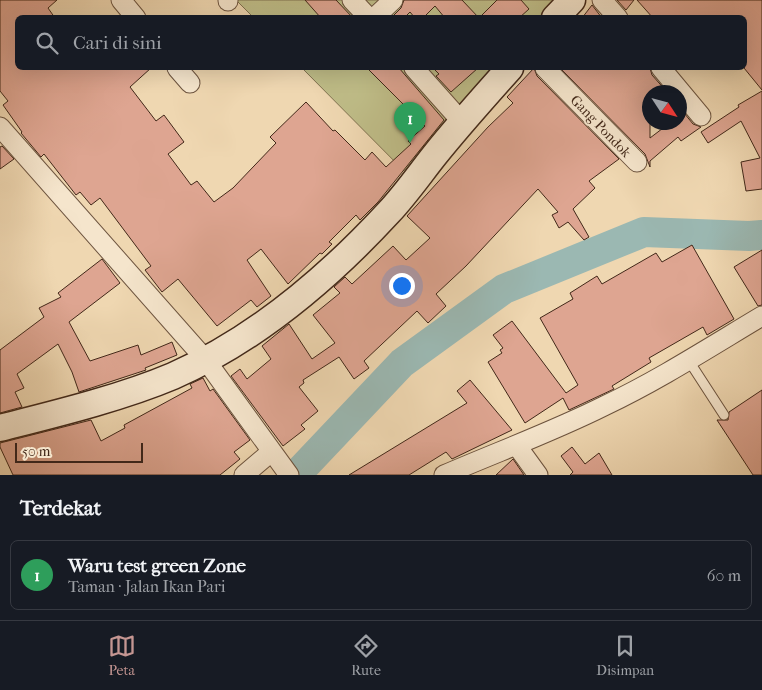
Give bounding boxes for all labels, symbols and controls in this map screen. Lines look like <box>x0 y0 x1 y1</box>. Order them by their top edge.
search box <box>15 15 747 70</box>
icon: search <box>33 29 61 57</box>
text: Cari di sini <box>73 32 162 54</box>
north arrow <box>642 85 687 130</box>
street label: Gang Pondok <box>567 92 635 162</box>
pin: 1 <box>394 102 426 143</box>
your location <box>389 273 415 299</box>
scale bar <box>15 440 142 463</box>
text: 50 m <box>22 443 50 460</box>
text: Terdekat <box>20 496 101 520</box>
text: Waru test green Zone <box>68 555 246 577</box>
text: 1 <box>34 566 40 585</box>
text: 60 m <box>707 566 741 585</box>
text: Taman · Jalan Ikan Pari <box>68 577 226 596</box>
tab: Peta <box>108 632 136 679</box>
tab: Rute <box>351 632 381 679</box>
tab: Disimpan <box>596 632 654 679</box>

